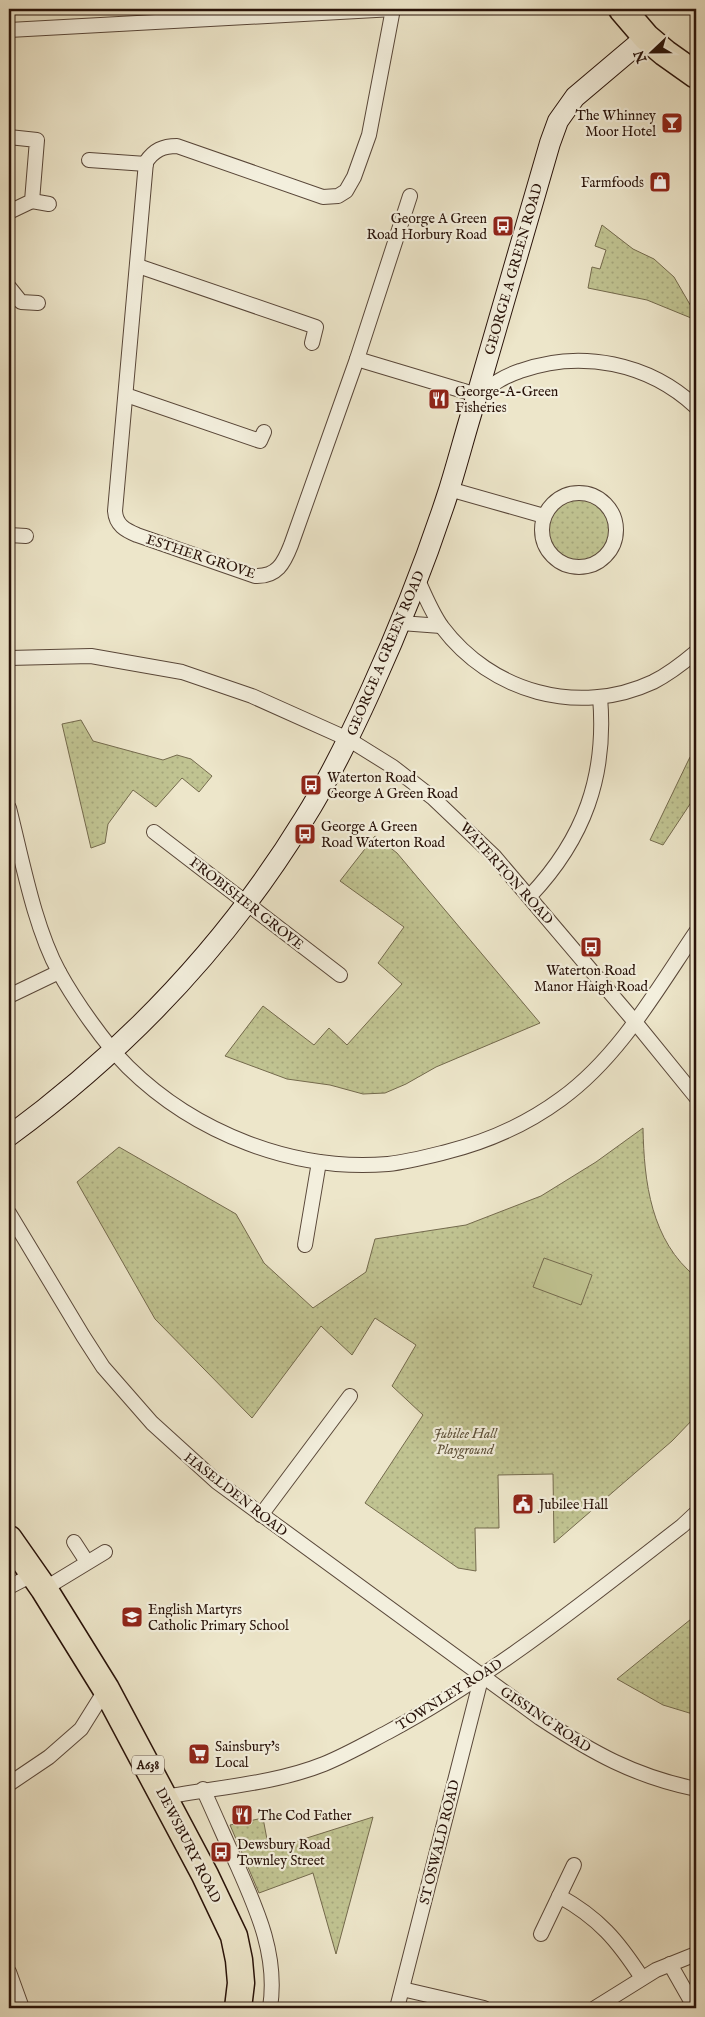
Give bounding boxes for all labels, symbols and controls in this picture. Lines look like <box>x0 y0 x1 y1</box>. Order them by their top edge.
north arrow <box>628 28 678 78</box>
text: N <box>630 48 652 66</box>
place label: The Whinney Moor Hotel <box>575 107 656 141</box>
bar icon: The Whinney Moor Hotel <box>660 111 684 135</box>
shop icon: Farmfoods <box>648 170 672 194</box>
place label: Farmfoods <box>581 174 644 192</box>
street label: GEORGE A GREEN ROAD <box>481 181 547 357</box>
place label: George A Green Road Horbury Road <box>366 210 488 244</box>
bus stop icon: George A Green Road Horbury Road <box>491 214 515 238</box>
place label: George-A-Green Fisheries <box>455 383 559 417</box>
restaurant icon: George-A-Green Fisheries <box>427 387 451 411</box>
street label: ESTHER GROVE <box>144 531 258 583</box>
street label: GEORGE A GREEN ROAD <box>343 568 429 739</box>
place label: Waterton Road George A Green Road <box>327 769 459 803</box>
bus stop icon: Waterton Road George A Green Road <box>299 773 323 797</box>
place label: George A Green Road Waterton Road <box>321 818 446 852</box>
street label: WATERTON ROAD <box>456 819 557 928</box>
bus stop icon: George A Green Road Waterton Road <box>293 822 317 846</box>
street label: FROBISHER GROVE <box>186 854 307 954</box>
bus stop icon: Waterton Road Manor Haigh Road <box>579 935 603 959</box>
place label: Waterton Road Manor Haigh Road <box>534 962 649 996</box>
park label: Jubilee Hall Playground <box>433 1425 499 1460</box>
street label: HASELDEN ROAD <box>180 1449 291 1541</box>
public building icon: Jubilee Hall <box>511 1492 535 1516</box>
place label: Jubilee Hall <box>537 1496 608 1514</box>
place label: English Martyrs Catholic Primary School <box>148 1601 289 1635</box>
school or university icon: English Martyrs Catholic Primary School <box>120 1605 144 1629</box>
street label: TOWNLEY ROAD <box>393 1655 506 1735</box>
street label: GISSING ROAD <box>496 1683 594 1757</box>
place label: Sainsbury's Local <box>215 1738 280 1772</box>
supermarket icon: Sainsbury's Local <box>187 1742 211 1766</box>
road number: A638 <box>132 1756 164 1774</box>
street label: ST OSWALD ROAD <box>416 1778 464 1907</box>
street label: DEWSBURY ROAD <box>151 1785 225 1906</box>
restaurant icon: The Cod Father <box>230 1803 254 1827</box>
place label: The Cod Father <box>258 1807 352 1825</box>
place label: Dewsbury Road Townley Street <box>237 1836 331 1870</box>
bus stop icon: Dewsbury Road Townley Street <box>209 1840 233 1864</box>

